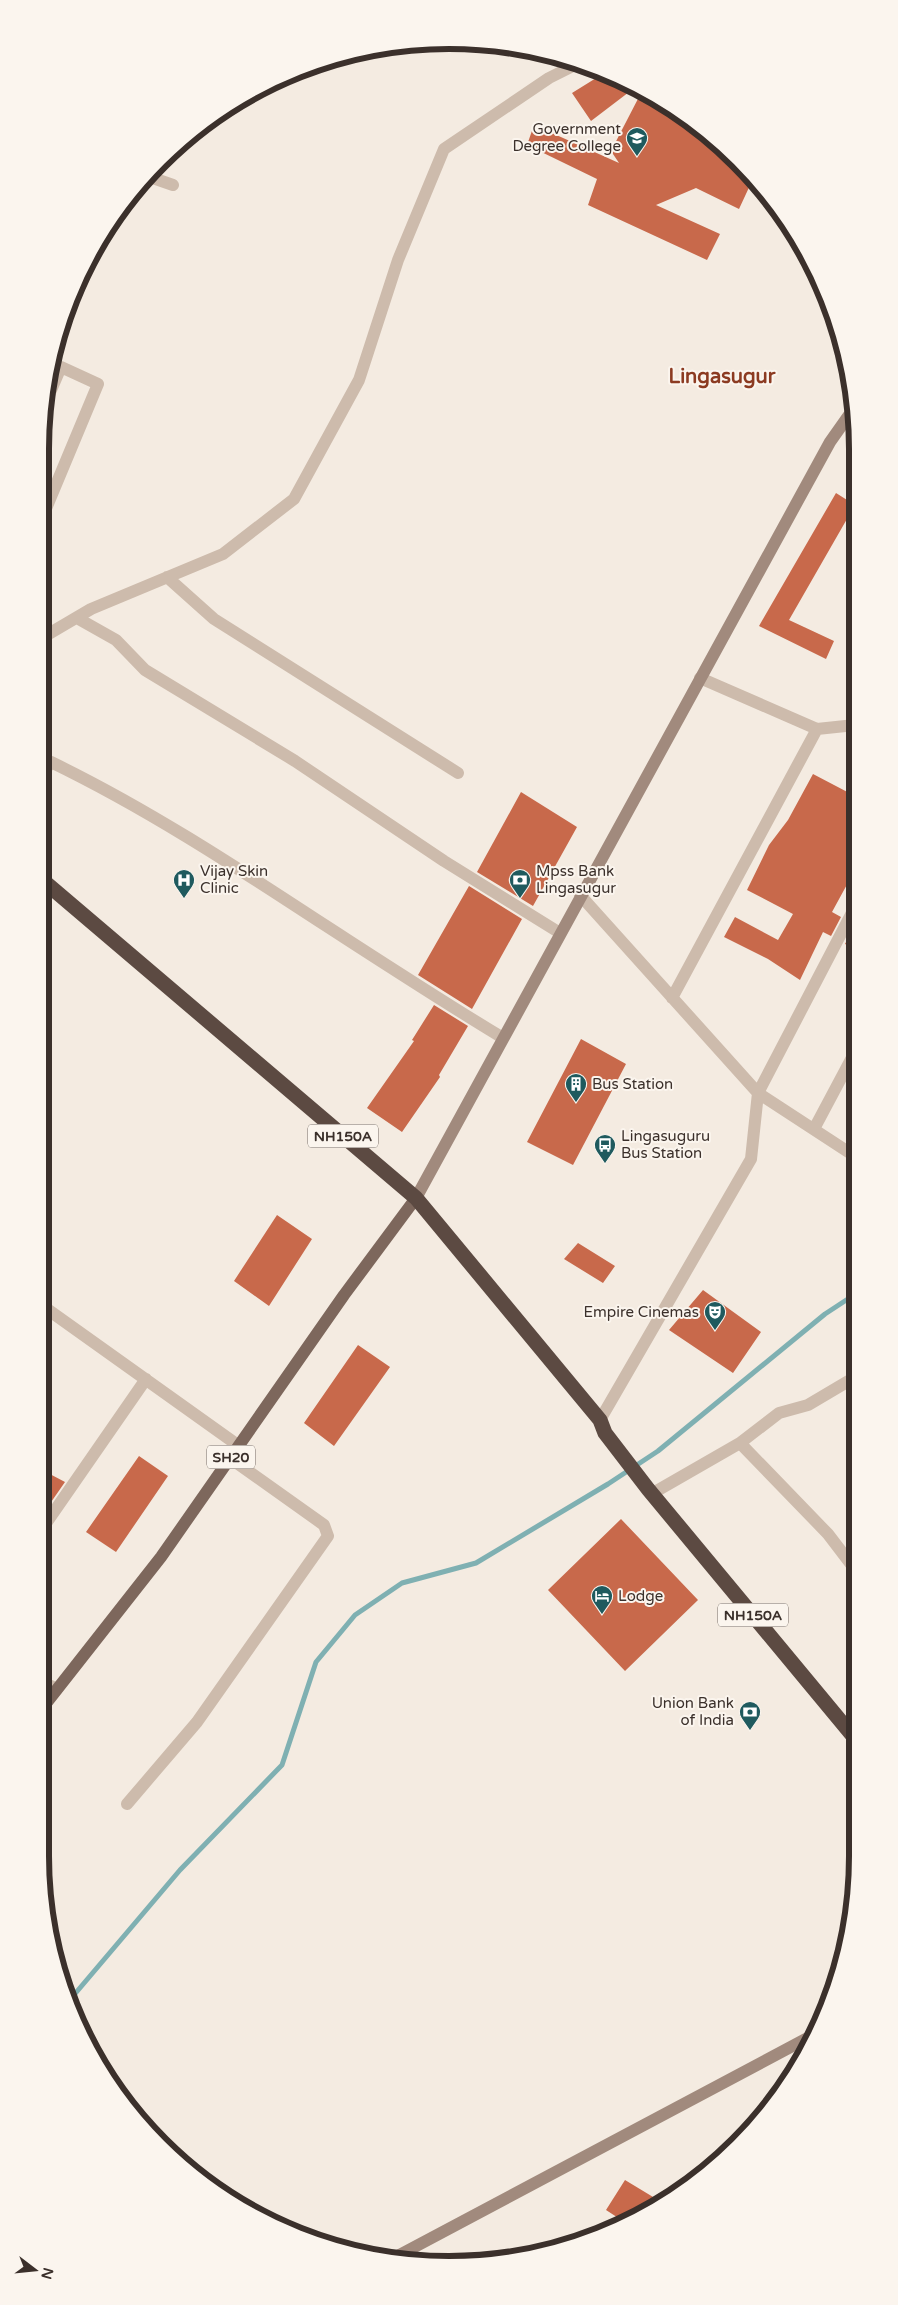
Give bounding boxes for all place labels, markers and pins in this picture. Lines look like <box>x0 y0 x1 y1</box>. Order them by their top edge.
place label: Government Degree College <box>512 120 621 155</box>
school or university icon: Government Degree College <box>625 126 649 157</box>
place label: Vijay Skin Clinic <box>200 862 268 897</box>
place label: Mpss Bank Lingasugur <box>536 862 616 897</box>
hospital icon: Vijay Skin Clinic <box>172 868 196 899</box>
bank icon: Mpss Bank Lingasugur <box>508 868 532 899</box>
building icon: Bus Station <box>564 1072 588 1103</box>
place label: Bus Station <box>592 1075 673 1093</box>
place label: Lingasuguru Bus Station <box>621 1127 710 1162</box>
bus stop icon: Lingasuguru Bus Station <box>593 1133 617 1164</box>
theatre icon: Empire Cinemas <box>703 1300 727 1331</box>
place label: Empire Cinemas <box>583 1303 699 1321</box>
hotel icon: Lodge <box>590 1584 614 1615</box>
place label: Lodge <box>618 1587 663 1605</box>
place label: Union Bank of India <box>652 1694 734 1729</box>
bank icon: Union Bank of India <box>738 1700 762 1731</box>

